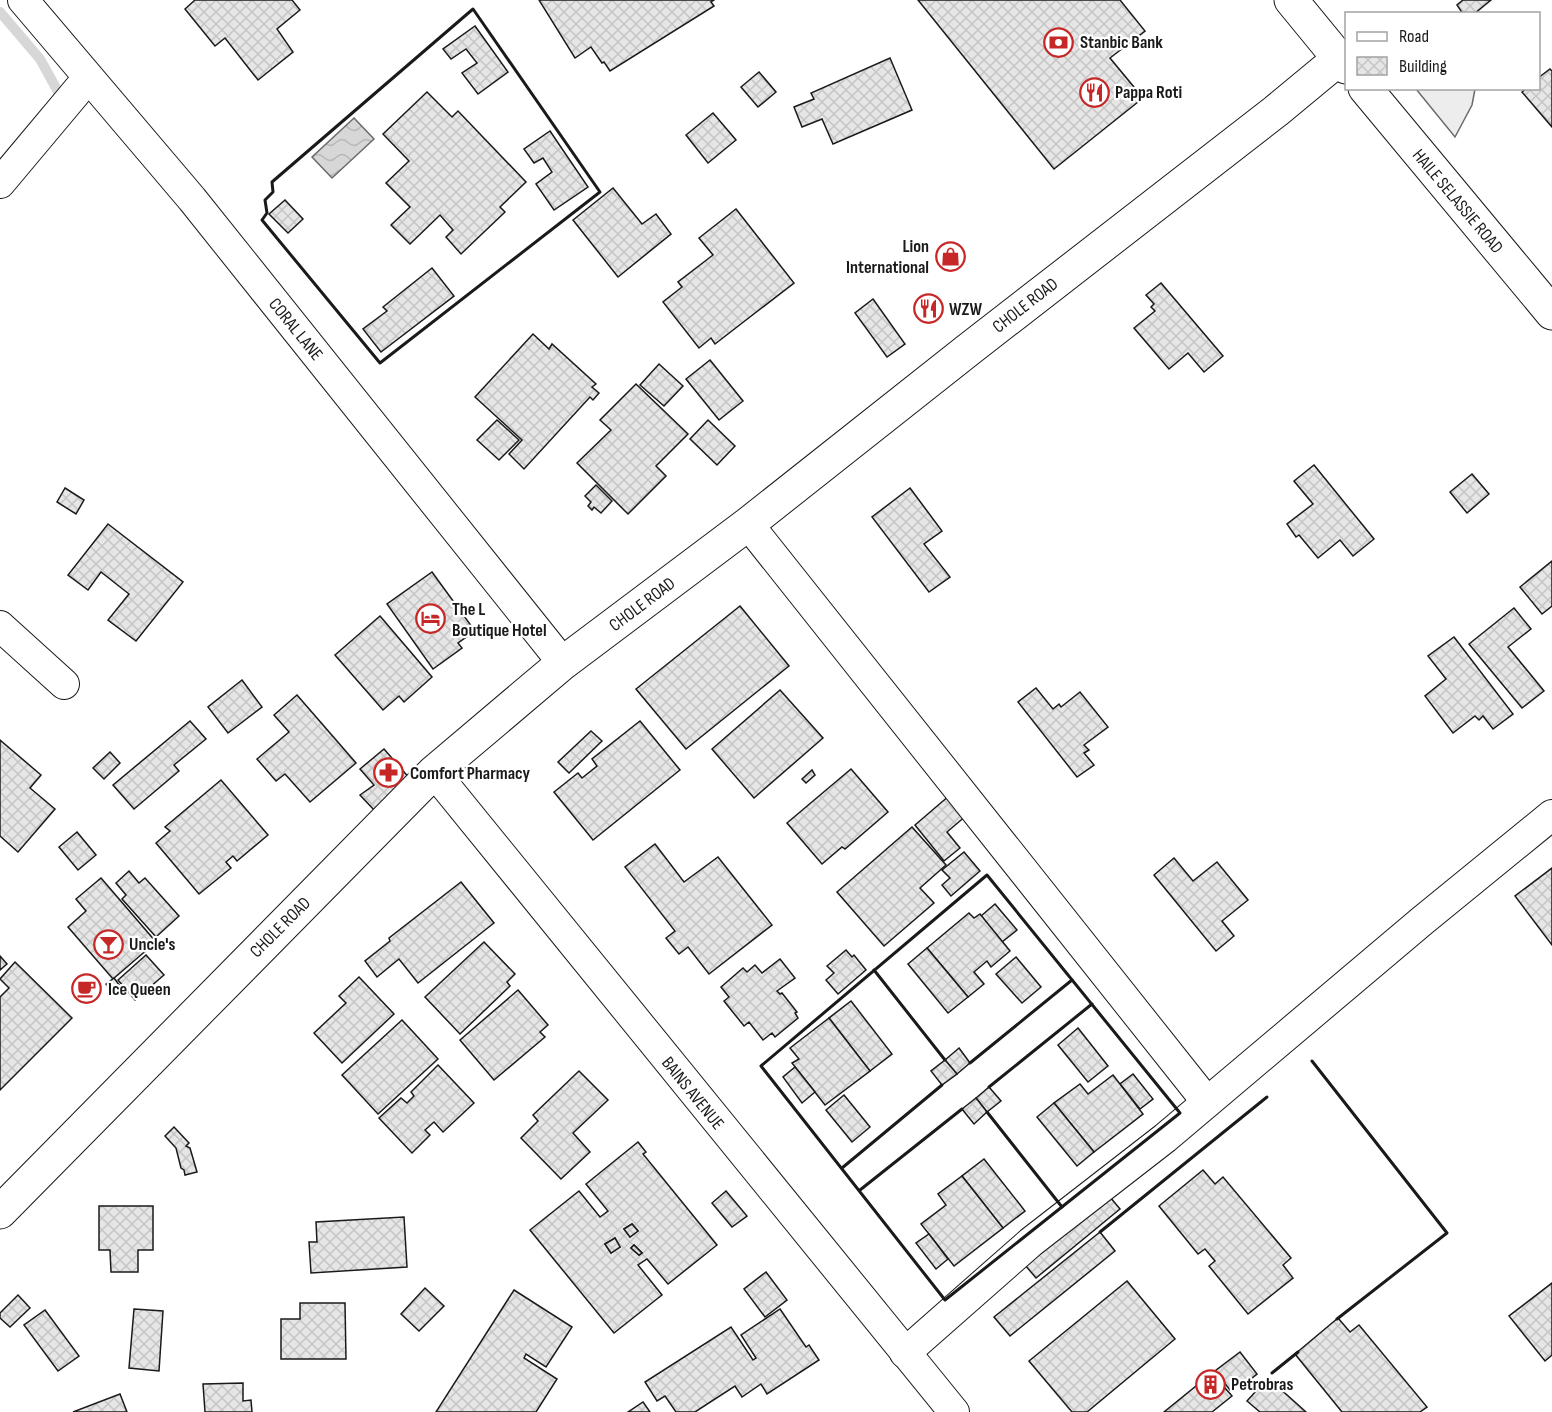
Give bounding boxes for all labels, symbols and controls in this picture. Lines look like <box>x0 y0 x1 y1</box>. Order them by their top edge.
legend <box>1345 12 1540 90</box>
bank icon: Stanbic Bank <box>1043 26 1075 58</box>
text: Road <box>1399 26 1429 47</box>
place label: Stanbic Bank <box>1080 32 1163 53</box>
text: Building <box>1399 56 1447 77</box>
restaurant icon: Pappa Roti <box>1078 76 1110 108</box>
place label: Pappa Roti <box>1115 82 1182 103</box>
street label: HAILE SELASSIE ROAD <box>1408 145 1507 258</box>
place label: Lion International <box>846 236 929 278</box>
shop icon: Lion International <box>934 240 966 272</box>
street label: CHOLE ROAD <box>988 273 1062 337</box>
restaurant icon: WZW <box>912 293 944 325</box>
street label: CORAL LANE <box>264 294 327 365</box>
place label: WZW <box>949 299 983 320</box>
street label: CHOLE ROAD <box>605 573 679 636</box>
place label: The L Boutique Hotel <box>452 599 547 641</box>
hotel icon: The L Boutique Hotel <box>415 603 447 635</box>
pharmacy icon: Comfort Pharmacy <box>373 757 405 789</box>
place label: Comfort Pharmacy <box>410 763 531 784</box>
street label: CHOLE ROAD <box>246 893 315 962</box>
bar icon: Uncle's <box>92 928 124 960</box>
place label: Uncle's <box>129 934 176 955</box>
cafe icon: Ice Queen <box>71 973 103 1005</box>
place label: Ice Queen <box>108 979 171 1000</box>
street label: BAINS AVENUE <box>657 1053 728 1134</box>
building icon: Petrobras <box>1194 1368 1226 1400</box>
place label: Petrobras <box>1231 1374 1293 1395</box>

